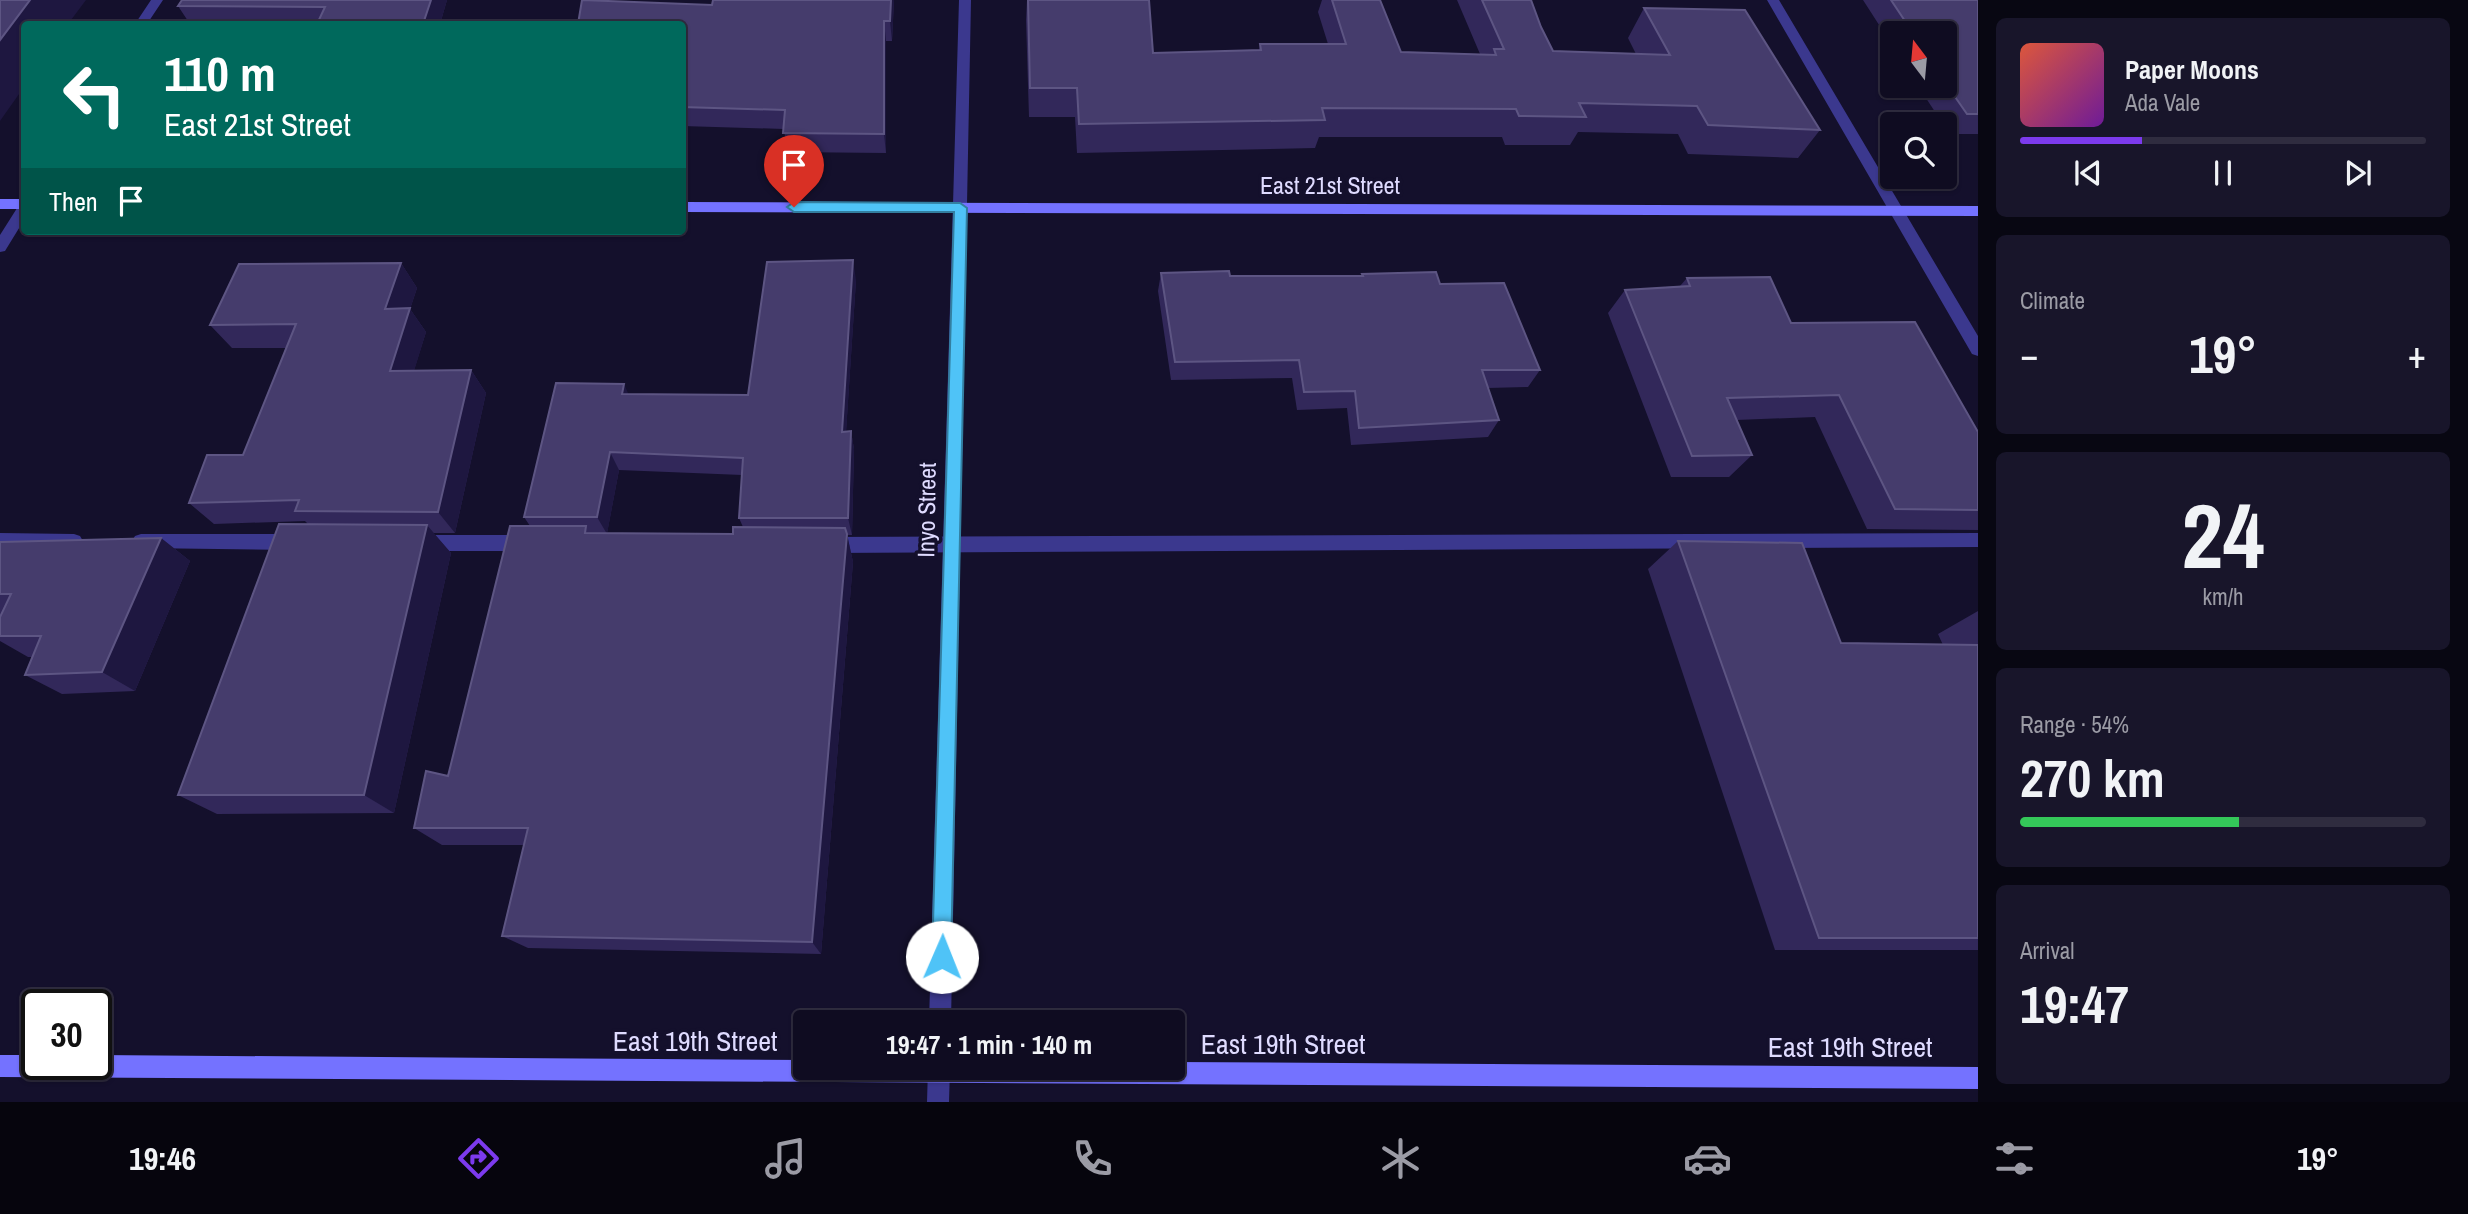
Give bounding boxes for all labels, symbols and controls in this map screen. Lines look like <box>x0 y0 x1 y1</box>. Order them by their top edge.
north arrow <box>1880 21 1956 98</box>
map controls <box>1880 21 1957 189</box>
text: 110 m <box>164 40 276 106</box>
icon: left <box>49 49 140 140</box>
text: Paper Moons <box>2125 52 2259 87</box>
text: Ada Vale <box>2125 87 2200 118</box>
text: East 21st Street <box>164 103 351 146</box>
button: search <box>1880 112 1957 189</box>
pin <box>764 135 824 207</box>
icon: arrive <box>775 146 813 184</box>
icon: previous <box>2069 154 2107 192</box>
icon: pause <box>2204 154 2242 192</box>
icon: next <box>2339 154 2377 192</box>
street label: East 21st Street <box>1260 169 1401 201</box>
icon: arrive <box>112 182 150 220</box>
text: Then <box>49 184 98 219</box>
text: Climate <box>2020 285 2085 316</box>
text: 19° <box>2189 319 2257 389</box>
text: − <box>2020 329 2038 380</box>
text: + <box>2408 329 2426 380</box>
street label: Inyo Street <box>909 462 943 558</box>
text: 24 <box>2182 474 2265 596</box>
text: km/h <box>2203 581 2243 612</box>
text: Range · 54% <box>2020 709 2129 740</box>
text: 270 km <box>2020 743 2165 813</box>
position arrow <box>905 920 979 994</box>
text: Arrival <box>2020 935 2075 966</box>
text: 19:47 <box>2020 969 2129 1039</box>
speed limit sign: 30 <box>21 989 112 1080</box>
street label: East 19th Street <box>613 1022 777 1060</box>
street label: East 19th Street <box>1201 1025 1365 1063</box>
text: 19:47 · 1 min · 140 m <box>886 1027 1092 1062</box>
street label: East 19th Street <box>1768 1028 1932 1066</box>
icon: directions <box>454 1134 503 1183</box>
icon: music <box>761 1134 810 1183</box>
icon: phone <box>1068 1134 1117 1183</box>
icon: climate <box>1376 1134 1425 1183</box>
icon: car <box>1683 1134 1732 1183</box>
icon: filters <box>1990 1134 2039 1183</box>
text: 19:46 <box>129 1137 196 1180</box>
text: 19° <box>2297 1137 2339 1180</box>

